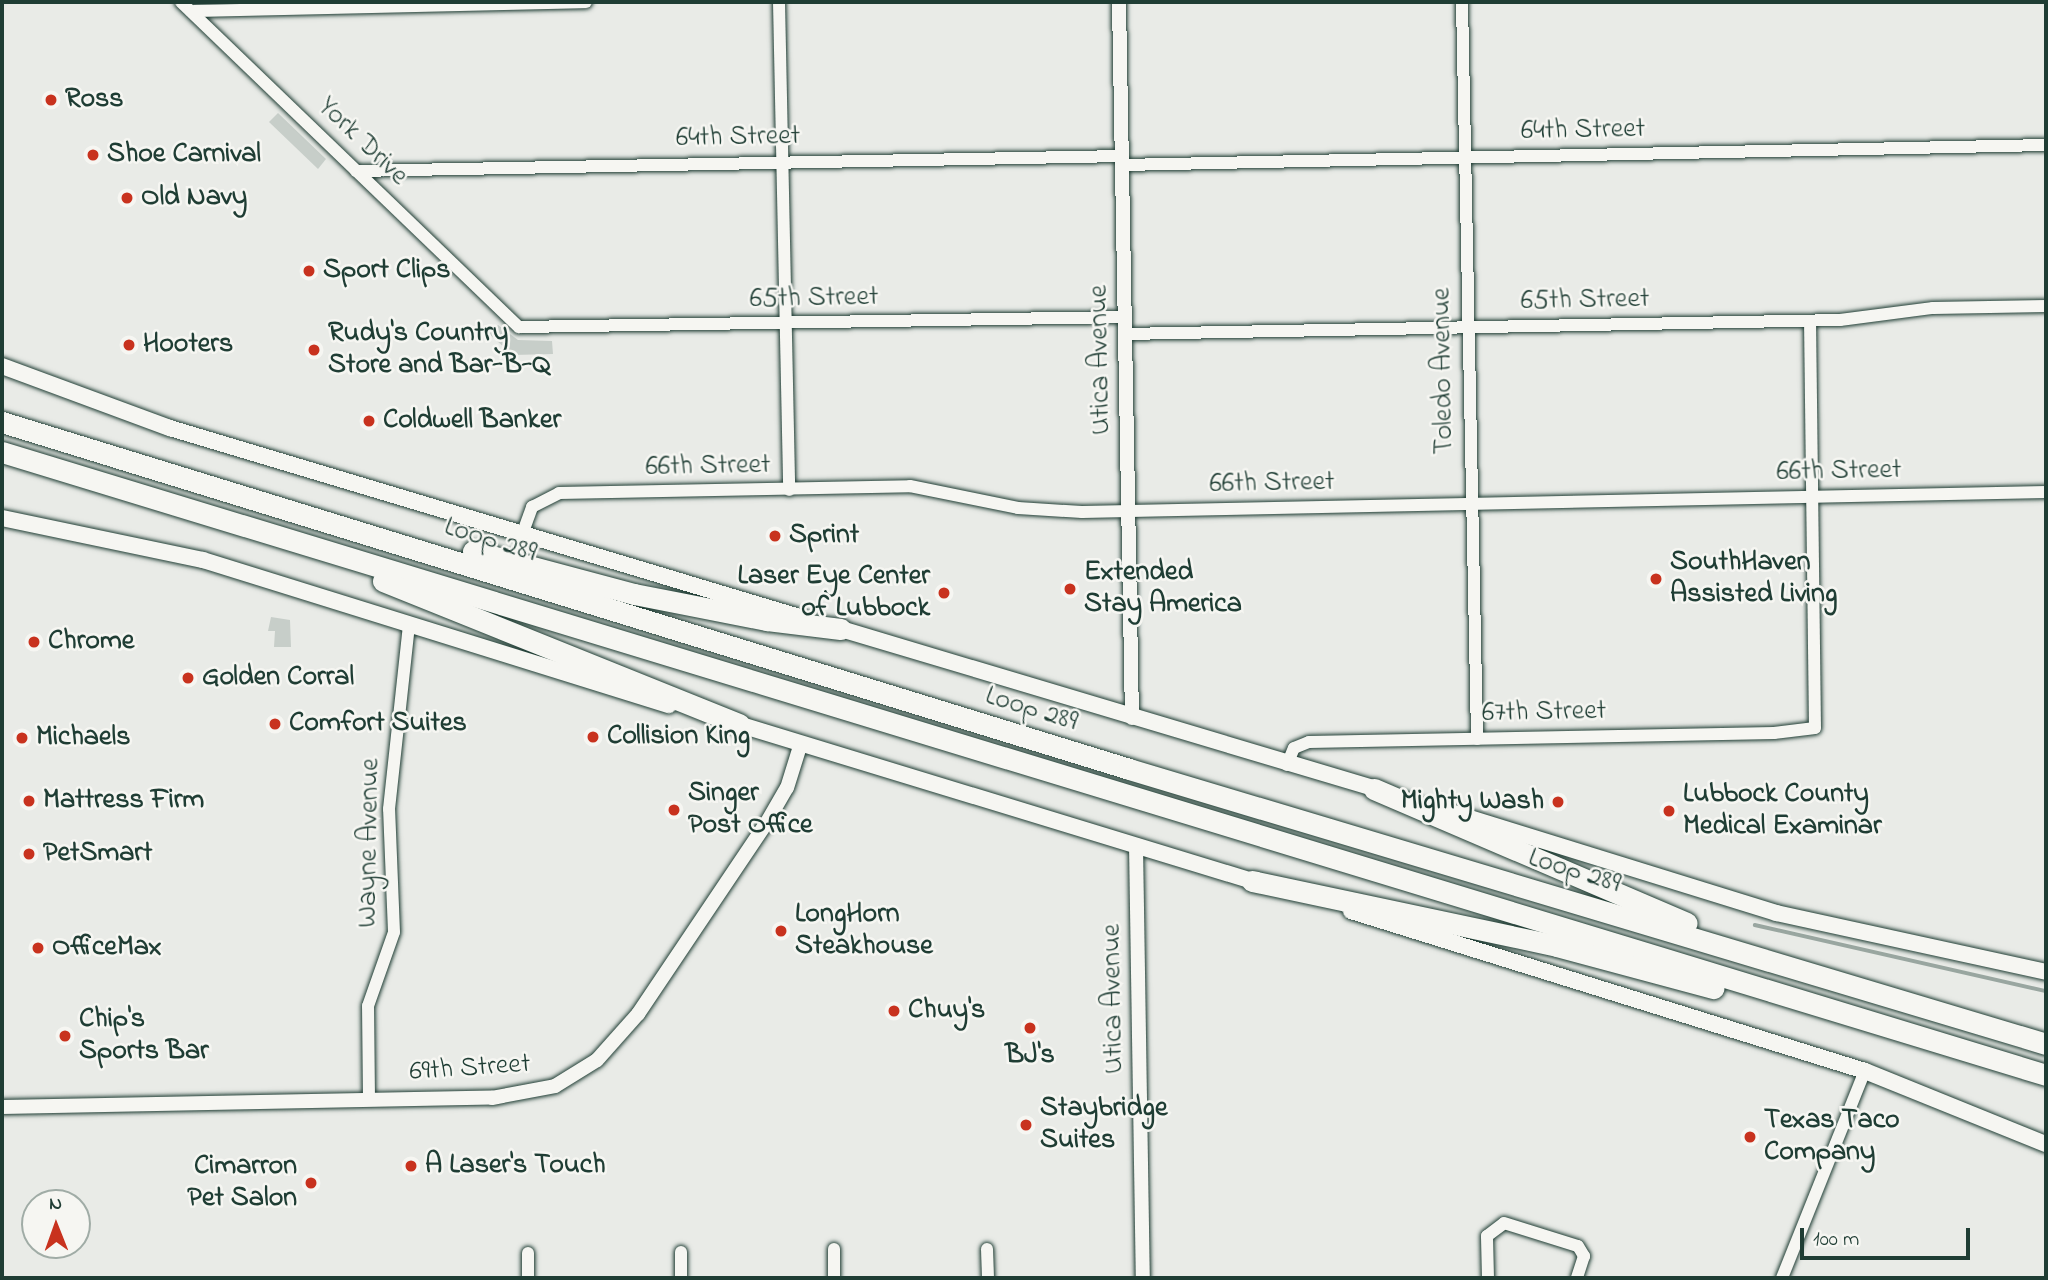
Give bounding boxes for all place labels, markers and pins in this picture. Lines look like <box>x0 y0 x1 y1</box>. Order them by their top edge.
place label: Ross <box>65 83 124 117</box>
marker: Ross <box>43 92 59 108</box>
place label: Shoe Carnival <box>107 138 261 172</box>
marker: Shoe Carnival <box>85 147 101 163</box>
place label: Old Navy <box>141 181 247 215</box>
marker: Old Navy <box>119 190 135 206</box>
place label: Sport Clips <box>323 254 450 288</box>
marker: Sport Clips <box>301 263 317 279</box>
place label: Rudy's Country Store and Bar-B-Q <box>328 317 550 383</box>
place label: Hooters <box>143 328 233 362</box>
marker: Hooters <box>121 337 137 353</box>
marker: Rudy's Country Store and Bar-B-Q <box>306 342 322 358</box>
place label: Coldwell Banker <box>383 404 561 438</box>
marker: Coldwell Banker <box>361 413 377 429</box>
place label: Sprint <box>789 519 859 553</box>
marker: Sprint <box>767 528 783 544</box>
place label: SouthHaven Assisted Living <box>1670 546 1837 612</box>
place label: Extended Stay America <box>1084 556 1242 622</box>
place label: Laser Eye Center of Lubbock <box>738 560 930 626</box>
marker: SouthHaven Assisted Living <box>1648 571 1664 587</box>
marker: Extended Stay America <box>1062 581 1078 597</box>
marker: Laser Eye Center of Lubbock <box>936 585 952 601</box>
place label: Chrome <box>48 625 134 659</box>
marker: Chrome <box>26 634 42 650</box>
place label: Golden Corral <box>202 661 354 695</box>
marker: Golden Corral <box>180 670 196 686</box>
place label: Comfort Suites <box>289 707 467 741</box>
marker: Comfort Suites <box>267 716 283 732</box>
place label: Collision King <box>607 720 750 754</box>
place label: Michaels <box>36 721 130 755</box>
marker: Collision King <box>585 729 601 745</box>
marker: Michaels <box>14 730 30 746</box>
place label: Singer Post Office <box>688 777 813 843</box>
place label: Lubbock County Medical Examinar <box>1683 778 1882 844</box>
place label: Mattress Firm <box>43 784 204 818</box>
place label: Mighty Wash <box>1401 785 1544 819</box>
marker: Mattress Firm <box>21 793 37 809</box>
marker: Mighty Wash <box>1550 794 1566 810</box>
marker: Singer Post Office <box>666 802 682 818</box>
marker: Lubbock County Medical Examinar <box>1661 803 1677 819</box>
place label: PetSmart <box>43 837 152 871</box>
marker: PetSmart <box>21 846 37 862</box>
place label: LongHorn Steakhouse <box>795 898 933 964</box>
marker: LongHorn Steakhouse <box>773 923 789 939</box>
place label: OfficeMax <box>52 931 162 965</box>
marker: OfficeMax <box>30 940 46 956</box>
place label: Chuy's <box>908 994 985 1028</box>
place label: Chip's Sports Bar <box>79 1003 209 1069</box>
marker: Chuy's <box>886 1003 902 1019</box>
marker: BJ's <box>1022 1020 1038 1036</box>
marker: Chip's Sports Bar <box>57 1028 73 1044</box>
place label: BJ's <box>1005 1039 1055 1073</box>
place label: Staybridge Suites <box>1040 1092 1167 1158</box>
place label: Texas Taco Company <box>1764 1104 1900 1170</box>
marker: Staybridge Suites <box>1018 1117 1034 1133</box>
marker: Texas Taco Company <box>1742 1129 1758 1145</box>
place label: A Laser's Touch <box>425 1149 606 1183</box>
place label: Cimarron Pet Salon <box>187 1150 297 1216</box>
marker: A Laser's Touch <box>403 1158 419 1174</box>
marker: Cimarron Pet Salon <box>303 1175 319 1191</box>

